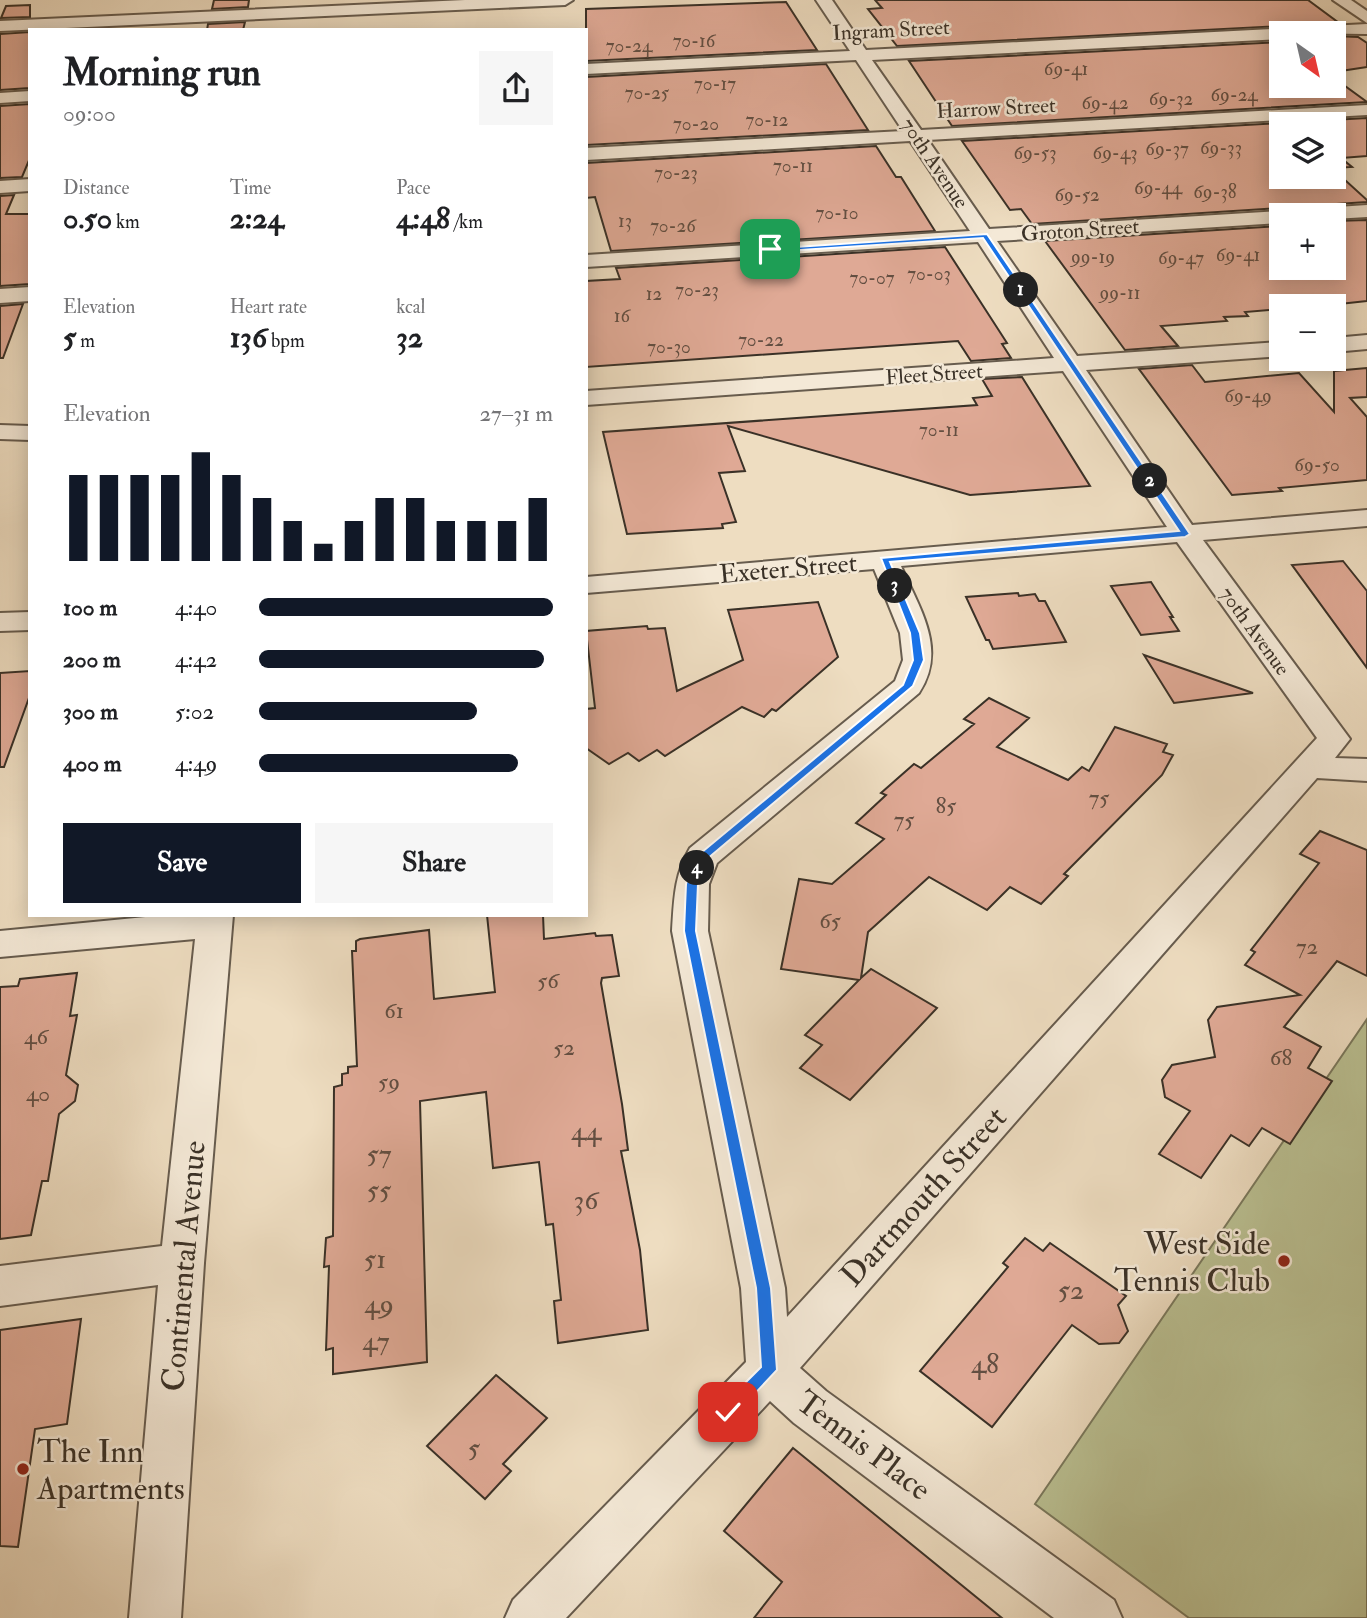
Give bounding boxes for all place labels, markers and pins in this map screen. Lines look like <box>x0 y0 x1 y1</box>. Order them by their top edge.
pin <box>740 219 800 279</box>
pin: 1 <box>1004 272 1038 308</box>
pin: 2 <box>1132 463 1168 498</box>
pin: 3 <box>878 568 912 604</box>
pin: 4 <box>680 850 714 886</box>
place label: West Side Tennis Club <box>1114 1224 1270 1301</box>
marker: West Side Tennis Club <box>1276 1253 1292 1269</box>
pin <box>698 1382 758 1442</box>
place label: The Inn Apartments <box>36 1432 185 1509</box>
marker: The Inn Apartments <box>15 1461 31 1477</box>

